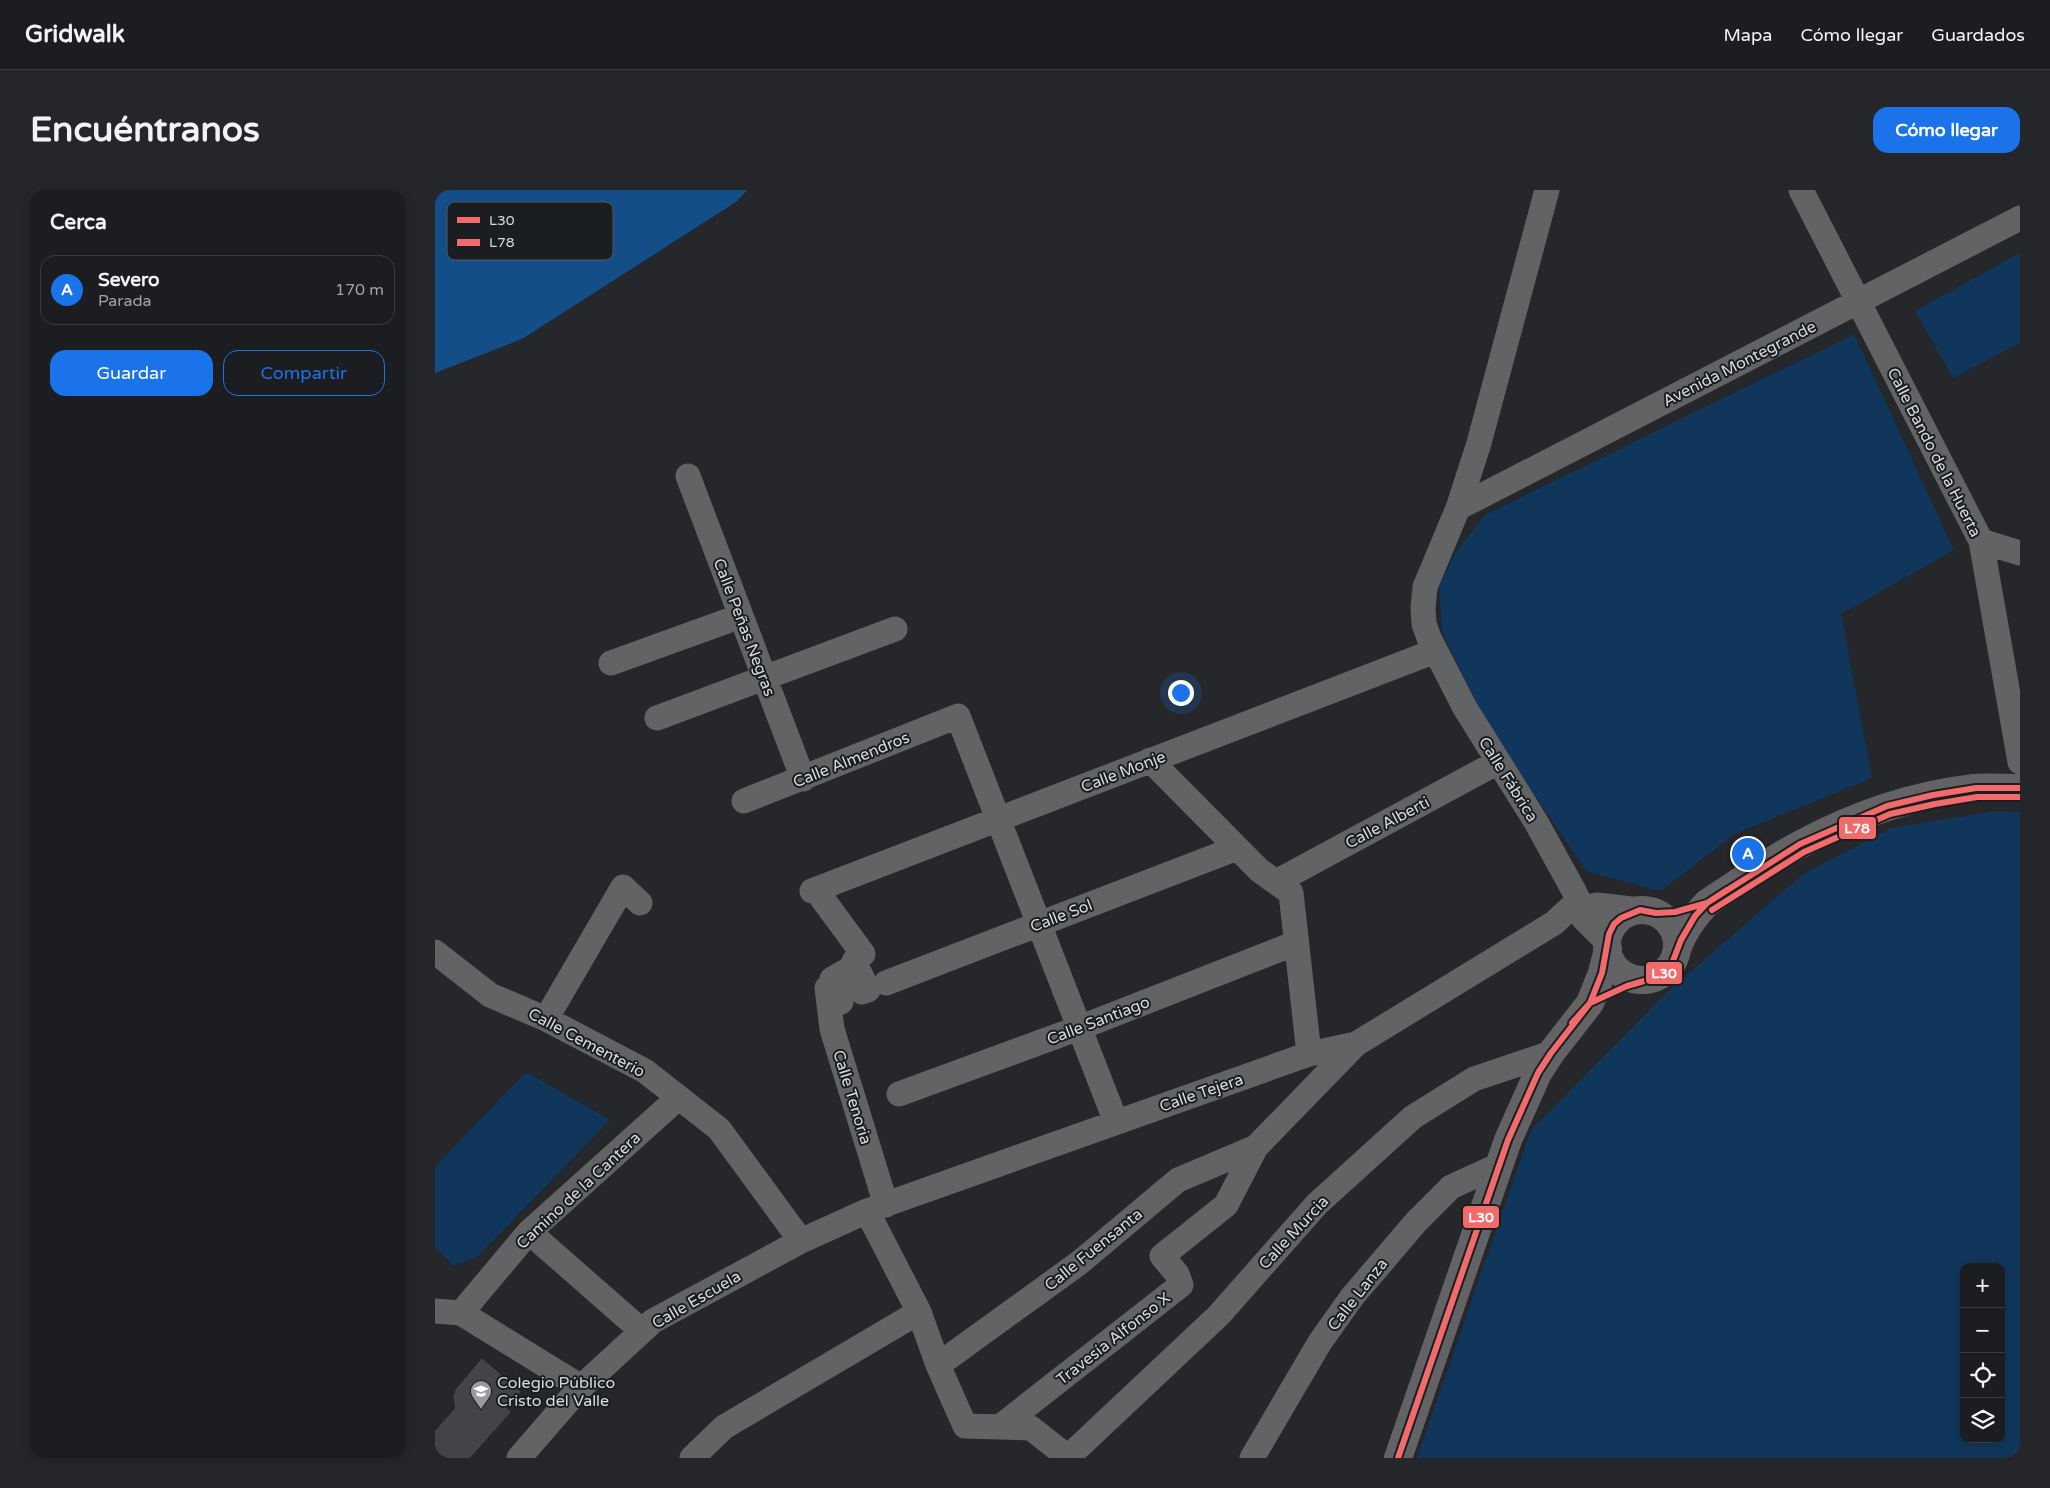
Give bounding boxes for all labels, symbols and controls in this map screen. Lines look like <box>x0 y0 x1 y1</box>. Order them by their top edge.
text: Gridwalk <box>25 20 125 49</box>
text: Mapa <box>1723 24 1772 46</box>
text: Cómo llegar <box>1800 24 1903 46</box>
text: Guardados <box>1931 24 2025 46</box>
button: Cómo llegar <box>1873 107 2020 153</box>
text: Encuéntranos <box>30 109 260 151</box>
legend <box>447 202 613 260</box>
text: Cerca <box>50 210 107 235</box>
text: L30 <box>489 212 515 229</box>
text: L78 <box>489 234 515 251</box>
text: Severo <box>98 269 160 291</box>
text: A <box>61 280 73 300</box>
text: 170 m <box>335 280 384 300</box>
text: Parada <box>98 291 152 311</box>
street label: Avenida Montegrande <box>1659 317 1819 411</box>
button: Guardar <box>50 350 213 396</box>
button: Compartir <box>223 350 385 396</box>
street label: Calle Bando de la Huerta <box>1883 364 1986 541</box>
street label: Calle Peñas Negras <box>709 556 780 699</box>
your location <box>1168 680 1194 706</box>
street label: Calle Almendros <box>790 727 913 792</box>
street label: Calle Fábrica <box>1474 733 1542 826</box>
street label: Calle Monje <box>1078 747 1169 797</box>
street label: Calle Alberti <box>1342 792 1433 853</box>
line badge: L78 <box>1838 816 1877 840</box>
text: L78 <box>1844 820 1870 837</box>
pin: A <box>1732 835 1764 873</box>
street label: Calle Sol <box>1027 895 1095 937</box>
line badge: L30 <box>1645 961 1683 985</box>
text: L30 <box>1651 965 1677 982</box>
street label: Calle Santiago <box>1044 992 1153 1050</box>
street label: Calle Cementerio <box>525 1004 648 1082</box>
street label: Calle Tenoria <box>828 1048 876 1147</box>
street label: Calle Tejera <box>1157 1069 1246 1117</box>
street label: Camino de la Cantera <box>512 1128 645 1254</box>
street label: Calle Murcia <box>1254 1192 1333 1274</box>
street label: Calle Fuensanta <box>1041 1204 1147 1295</box>
line badge: L30 <box>1462 1205 1500 1229</box>
text: L30 <box>1468 1209 1494 1226</box>
street label: Calle Lanza <box>1323 1254 1392 1335</box>
map controls <box>1960 1263 2005 1443</box>
button: + <box>1960 1263 2005 1308</box>
street label: Calle Escuela <box>648 1266 745 1333</box>
street label: Travesía Alfonso X <box>1053 1288 1175 1390</box>
button: − <box>1960 1308 2005 1353</box>
button: locate <box>1960 1353 2005 1398</box>
place label: Colegio Público Cristo del Valle <box>497 1373 615 1411</box>
school or university icon: Colegio Público Cristo del Valle <box>469 1379 493 1410</box>
button: layers <box>1960 1398 2005 1443</box>

